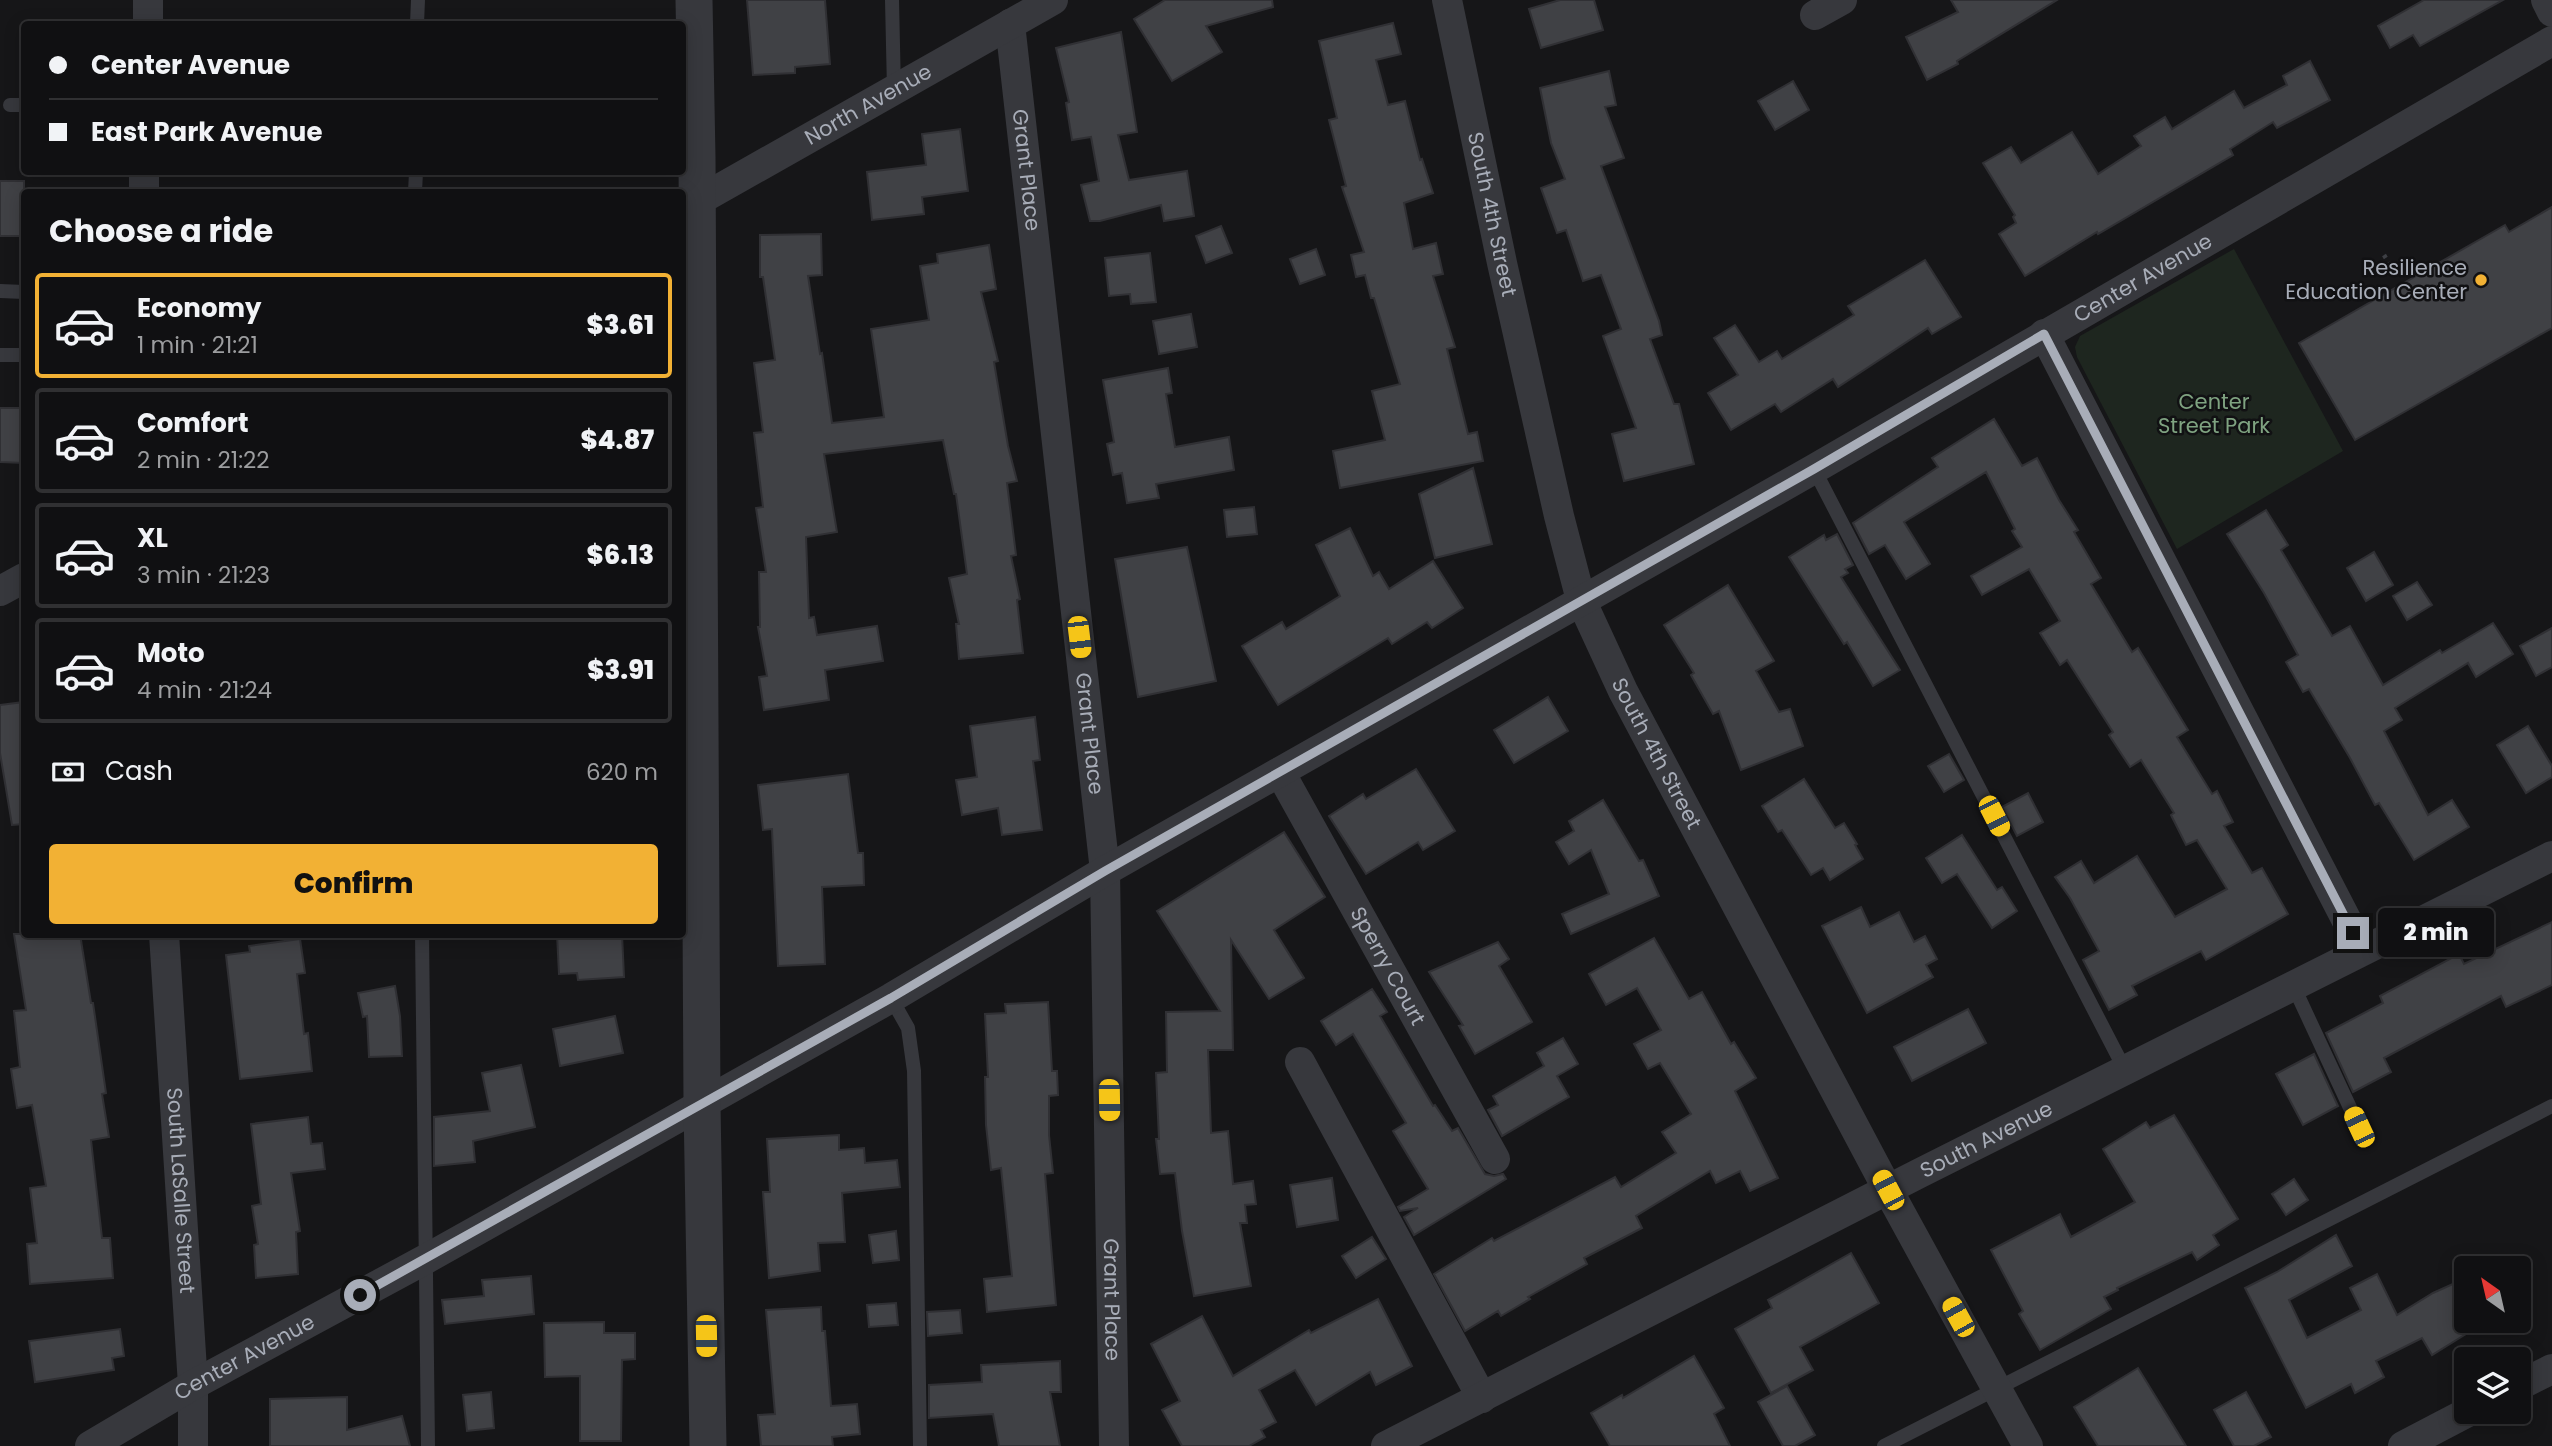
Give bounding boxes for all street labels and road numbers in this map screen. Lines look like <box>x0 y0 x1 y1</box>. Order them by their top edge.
street label: North Avenue <box>799 57 937 152</box>
street label: Grant Place <box>1006 108 1048 232</box>
street label: South 4th Street <box>1461 129 1524 299</box>
street label: Center Avenue <box>2068 226 2217 329</box>
street label: Grant Place <box>1069 671 1111 796</box>
street label: South 4th Street <box>1605 673 1709 834</box>
street label: Sperry Court <box>1344 901 1433 1030</box>
street label: South LaSalle Street <box>160 1087 202 1294</box>
street label: South Avenue <box>1915 1094 2057 1185</box>
street label: Grant Place <box>1097 1238 1128 1361</box>
street label: Center Avenue <box>169 1307 319 1407</box>

